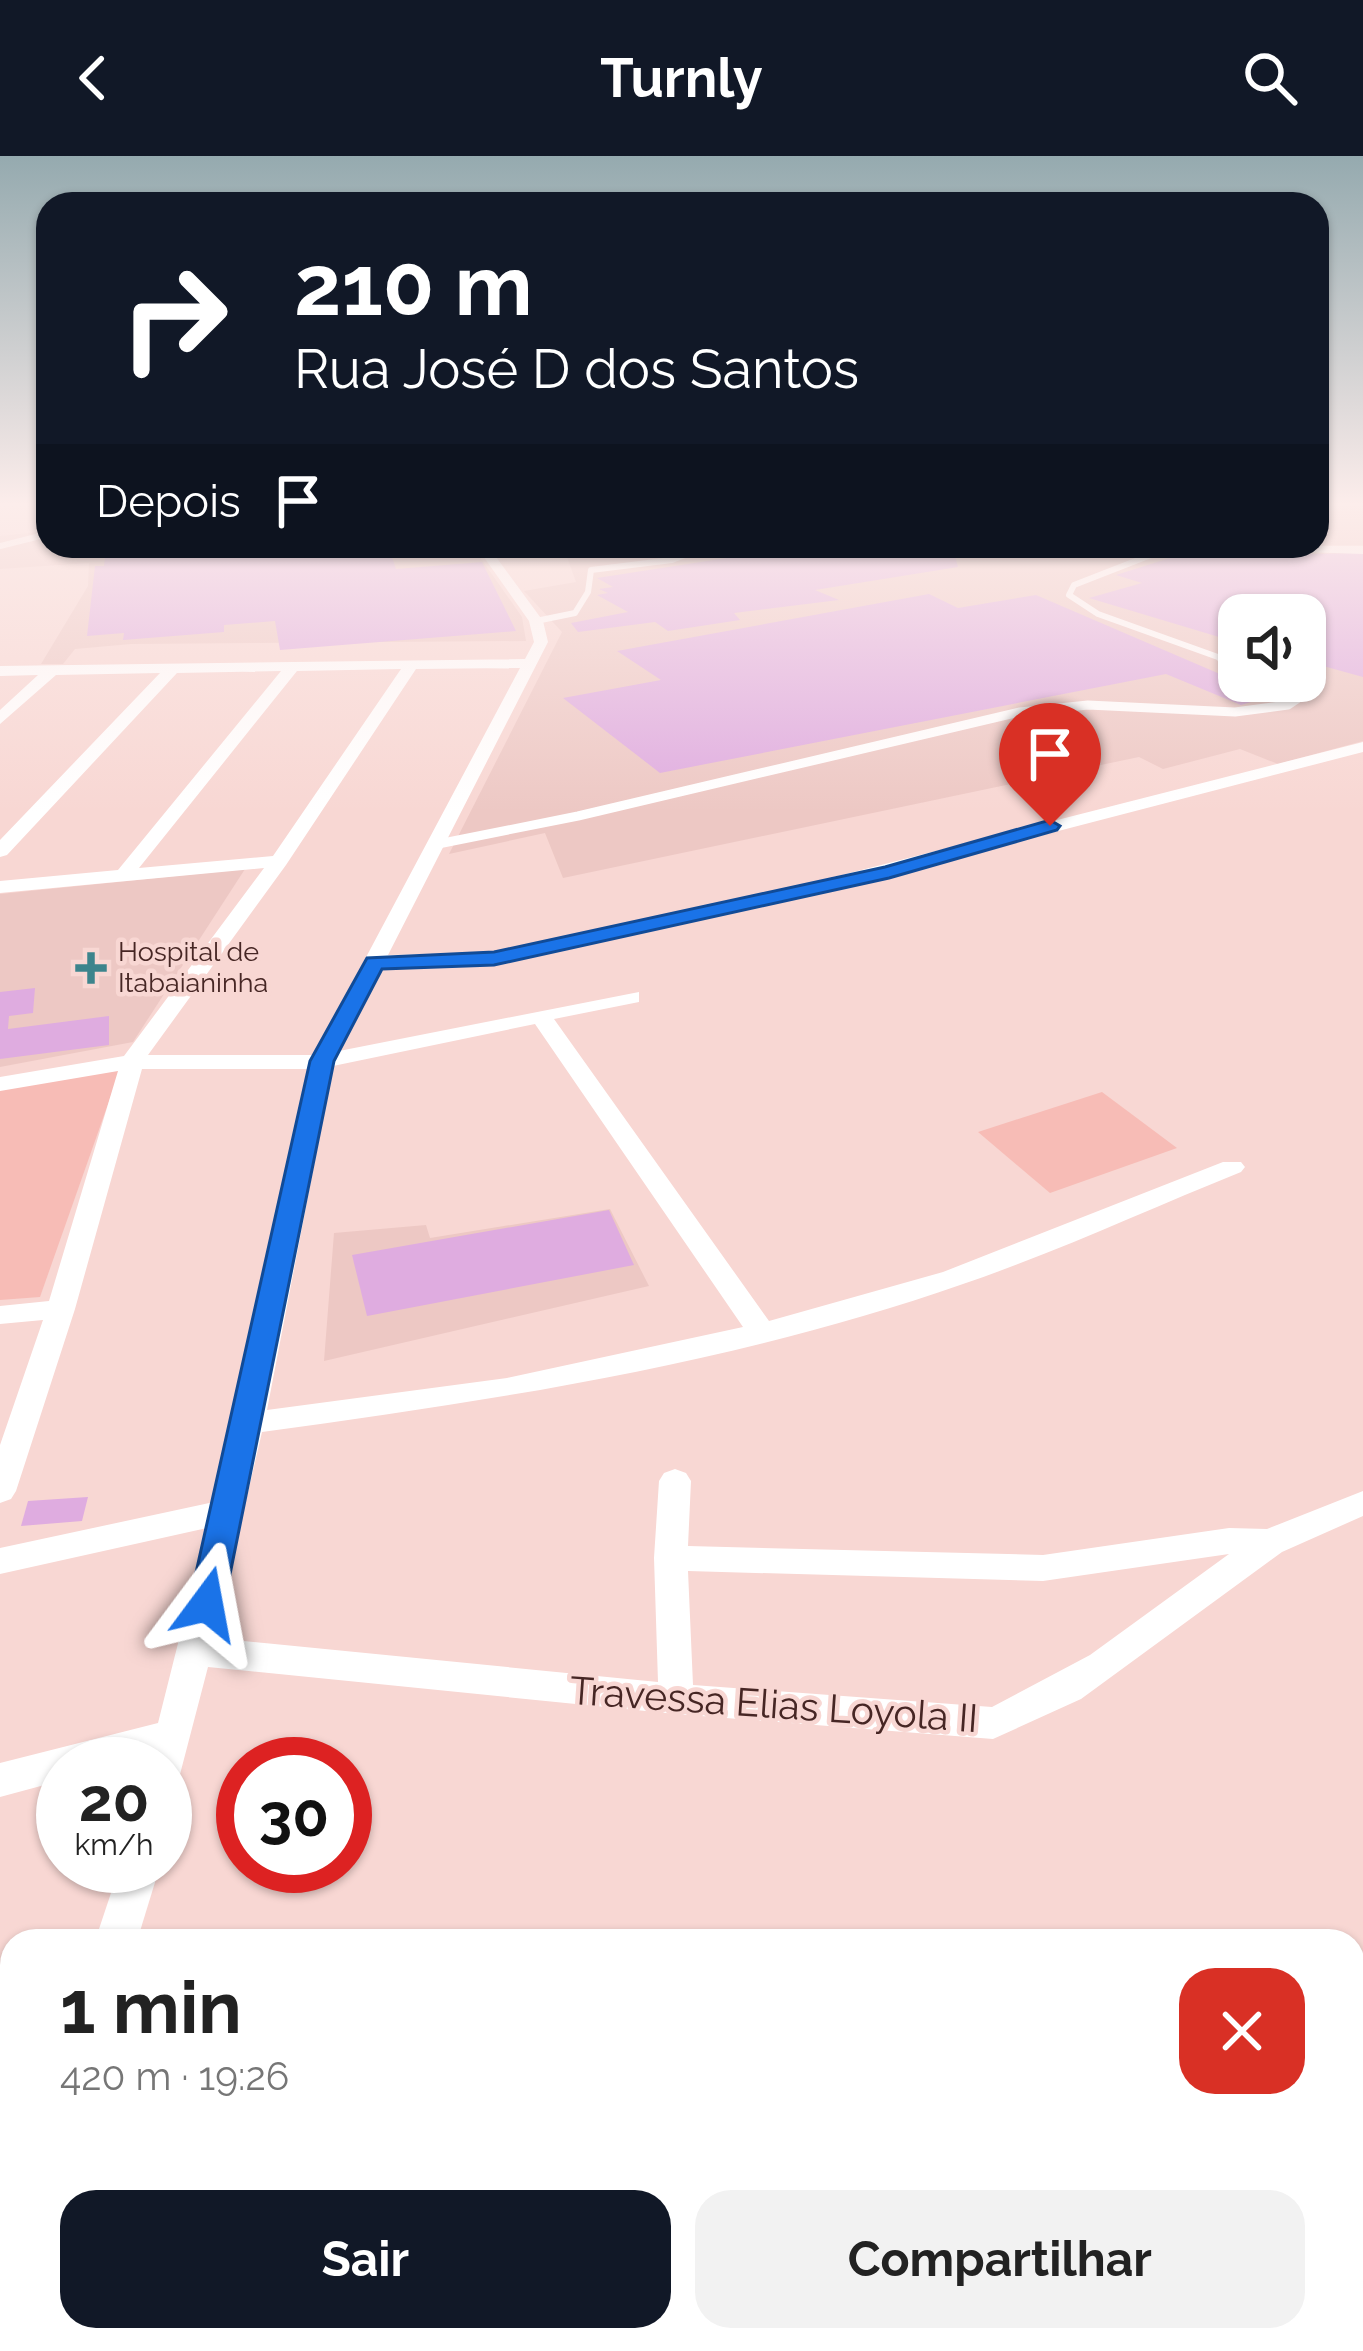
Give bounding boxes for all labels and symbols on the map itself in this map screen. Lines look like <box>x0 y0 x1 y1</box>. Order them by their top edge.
pin <box>999 703 1101 826</box>
place label: Hospital de Itabaianinha <box>118 936 268 998</box>
marker: Hospital de Itabaianinha <box>75 952 107 984</box>
position arrow <box>144 1541 270 1667</box>
street label: Travessa Elias Loyola II <box>568 1667 980 1741</box>
speed limit sign: 30 <box>216 1737 372 1893</box>

